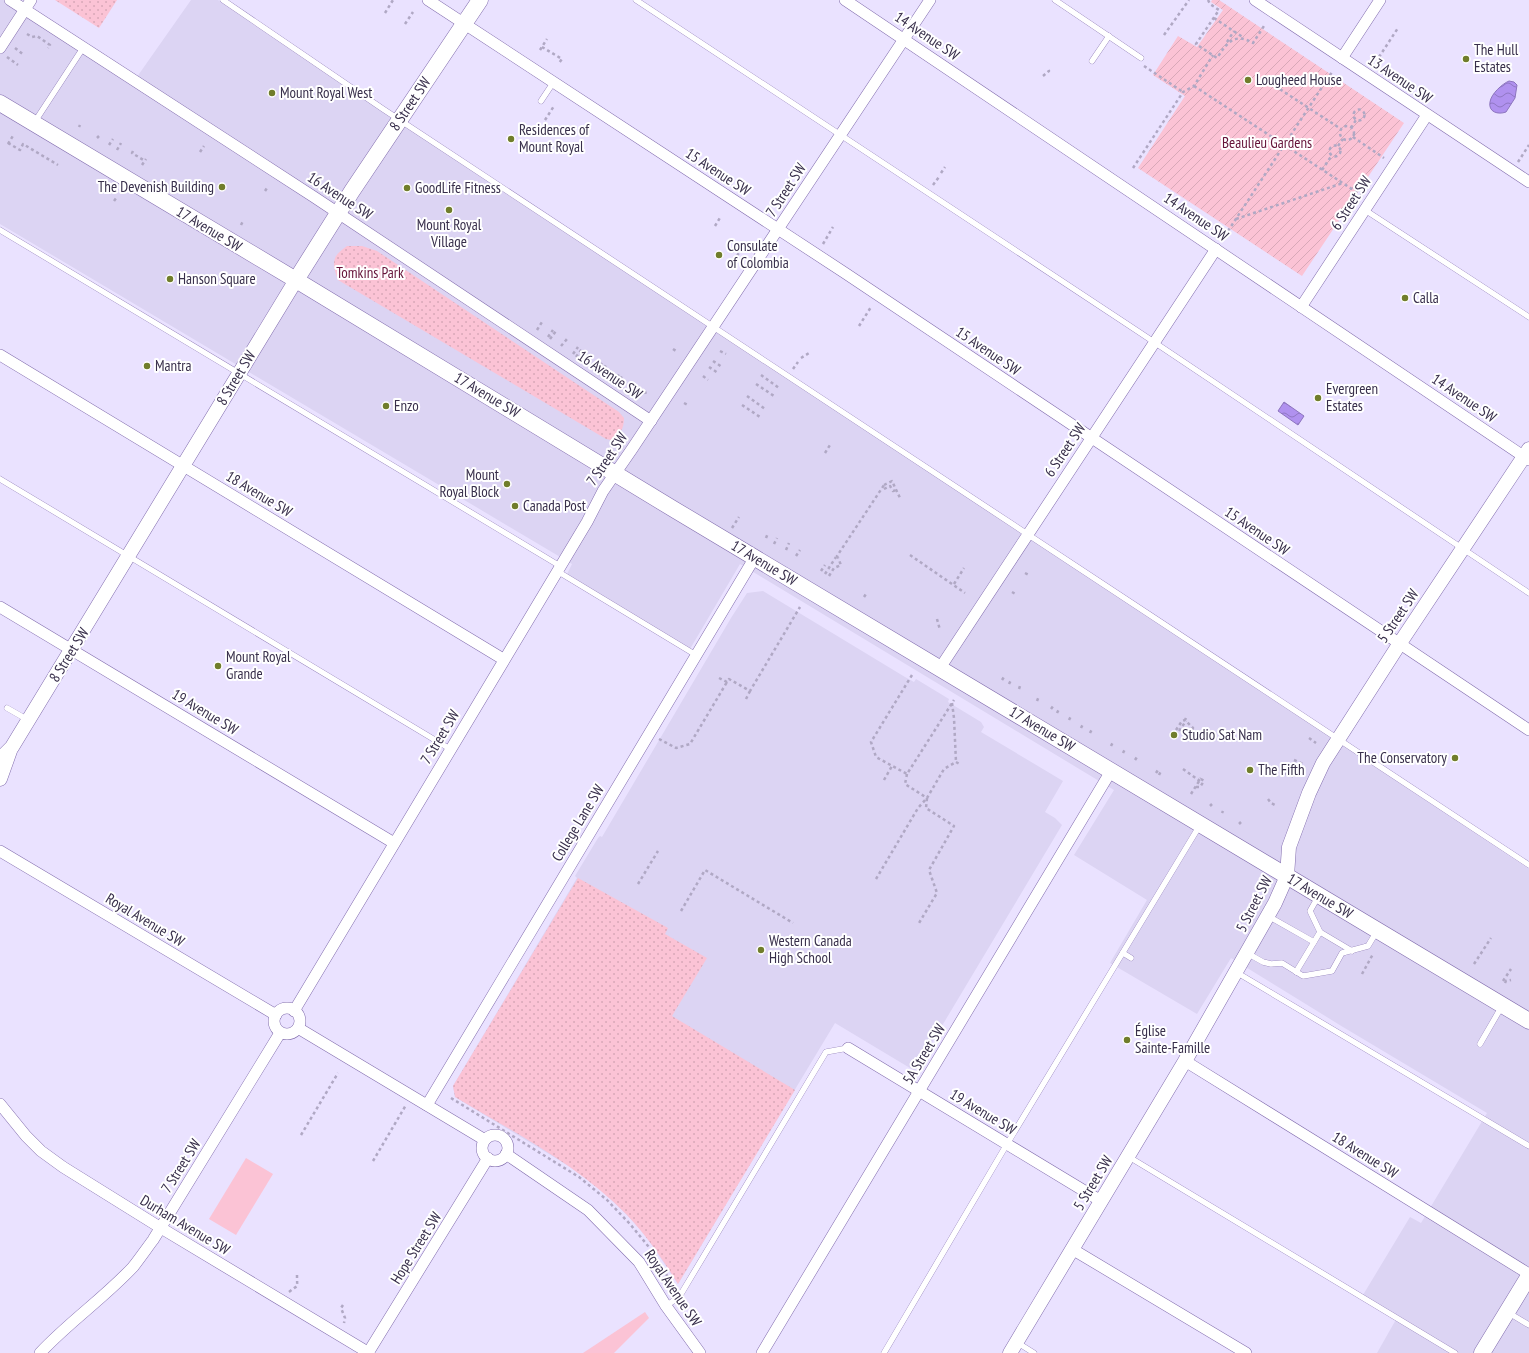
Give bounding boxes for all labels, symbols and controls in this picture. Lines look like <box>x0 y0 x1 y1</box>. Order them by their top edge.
street label: 14 Avenue SW <box>891 7 963 64</box>
place label: The Hull Estates <box>1474 40 1519 76</box>
street label: 13 Avenue SW <box>1364 50 1436 107</box>
marker: The Hull Estates <box>1461 54 1471 64</box>
place label: Lougheed House <box>1256 70 1342 89</box>
street label: 8 Street SW <box>385 73 434 134</box>
marker: Lougheed House <box>1243 75 1253 85</box>
place label: Mount Royal West <box>280 83 372 102</box>
marker: Mount Royal West <box>267 88 277 98</box>
place label: Residences of Mount Royal <box>519 120 590 156</box>
park label: Beaulieu Gardens <box>1222 133 1312 152</box>
marker: Residences of Mount Royal <box>506 134 516 144</box>
street label: 15 Avenue SW <box>682 143 754 200</box>
street label: 7 Street SW <box>761 159 810 220</box>
street label: 16 Avenue SW <box>304 167 376 224</box>
street label: 6 Street SW <box>1326 172 1375 233</box>
place label: The Devenish Building <box>98 177 214 196</box>
place label: GoodLife Fitness <box>415 178 501 197</box>
marker: The Devenish Building <box>217 182 227 192</box>
marker: GoodLife Fitness <box>402 183 412 193</box>
street label: 14 Avenue SW <box>1160 188 1232 245</box>
street label: 17 Avenue SW <box>173 202 246 256</box>
marker: Mount Royal Village <box>444 205 454 215</box>
place label: Mount Royal Village <box>417 215 482 251</box>
place label: Consulate of Colombia <box>727 236 789 272</box>
marker: Consulate of Colombia <box>714 250 724 260</box>
park label: Tomkins Park <box>336 263 404 282</box>
place label: Hanson Square <box>178 269 256 288</box>
marker: Hanson Square <box>165 274 175 284</box>
place label: Calla <box>1413 288 1439 307</box>
marker: Calla <box>1400 293 1410 303</box>
street label: 15 Avenue SW <box>952 322 1024 379</box>
street label: 16 Avenue SW <box>574 346 646 403</box>
street label: 8 Street SW <box>212 347 259 409</box>
place label: Mantra <box>155 356 191 375</box>
marker: Mantra <box>142 361 152 371</box>
street label: 17 Avenue SW <box>451 368 524 422</box>
street label: 14 Avenue SW <box>1428 369 1500 426</box>
place label: Evergreen Estates <box>1326 379 1378 415</box>
marker: Evergreen Estates <box>1313 393 1323 403</box>
place label: Enzo <box>394 396 419 415</box>
marker: Enzo <box>381 401 391 411</box>
street label: 6 Street SW <box>1040 419 1089 480</box>
street label: 7 Street SW <box>582 429 631 489</box>
place label: Mount Royal Block <box>440 465 499 501</box>
street label: 18 Avenue SW <box>223 466 296 521</box>
marker: Mount Royal Block <box>502 479 512 489</box>
place label: Canada Post <box>523 496 586 515</box>
marker: Canada Post <box>510 501 520 511</box>
street label: 15 Avenue SW <box>1221 502 1293 559</box>
street label: 17 Avenue SW <box>728 536 801 590</box>
street label: 5 Street SW <box>1373 585 1422 646</box>
street label: 8 Street SW <box>44 624 93 685</box>
place label: Mount Royal Grande <box>226 647 291 683</box>
marker: Mount Royal Grande <box>213 661 223 671</box>
street label: 19 Avenue SW <box>169 684 242 739</box>
street label: 17 Avenue SW <box>1006 702 1079 756</box>
street label: 7 Street SW <box>416 706 463 767</box>
place label: Studio Sat Nam <box>1182 725 1262 744</box>
marker: Studio Sat Nam <box>1169 730 1179 740</box>
place label: The Conservatory <box>1357 748 1447 767</box>
marker: The Conservatory <box>1450 753 1460 763</box>
place label: The Fifth <box>1258 760 1305 779</box>
marker: The Fifth <box>1245 765 1255 775</box>
street label: College Lane SW <box>547 781 608 865</box>
street label: 17 Avenue SW <box>1284 869 1357 923</box>
street label: 5 Street SW <box>1231 872 1276 935</box>
street label: Royal Avenue SW <box>102 889 188 951</box>
place label: Western Canada High School <box>769 931 852 967</box>
marker: Western Canada High School <box>756 945 766 955</box>
street label: 5A Street SW <box>898 1020 949 1087</box>
place label: Église Sainte-Famille <box>1135 1021 1210 1057</box>
marker: Église Sainte-Famille <box>1122 1035 1132 1045</box>
street label: 19 Avenue SW <box>947 1084 1020 1139</box>
street label: 18 Avenue SW <box>1329 1127 1402 1182</box>
street label: 7 Street SW <box>157 1135 205 1196</box>
street label: 5 Street SW <box>1069 1152 1116 1214</box>
street label: Durham Avenue SW <box>137 1190 234 1259</box>
street label: Hope Street SW <box>386 1208 445 1287</box>
street label: Royal Avenue SW <box>641 1246 706 1330</box>

